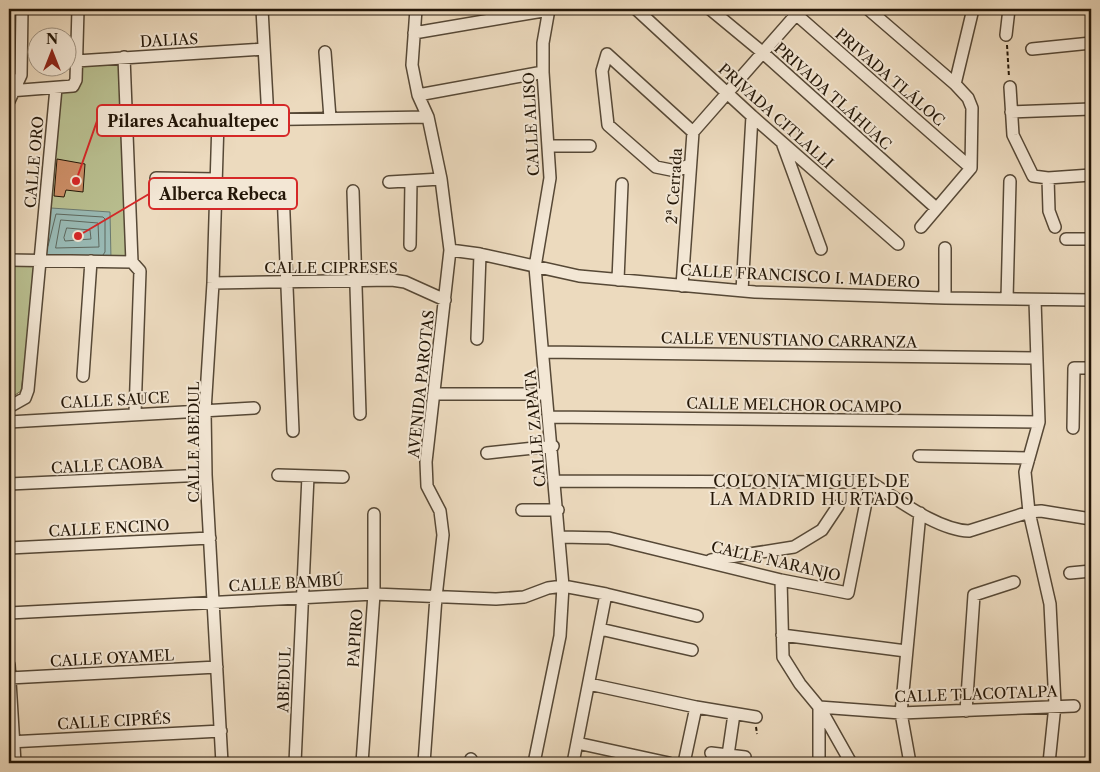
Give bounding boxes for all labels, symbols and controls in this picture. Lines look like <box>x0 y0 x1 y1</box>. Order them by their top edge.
street label: PRIVADA TLÁLOC <box>831 24 949 130</box>
north arrow <box>28 28 78 78</box>
street label: DALIAS <box>139 29 199 51</box>
text: N <box>46 30 58 48</box>
street label: PRIVADA TLÁHUAC <box>770 38 896 154</box>
street label: PRIVADA CITLALLI <box>715 59 837 173</box>
street label: CALLE ALISO <box>519 72 543 176</box>
callout: Pilares Acahualtepec <box>97 105 289 136</box>
text: Pilares Acahualtepec <box>107 111 279 131</box>
street label: CALLE ORO <box>21 115 47 209</box>
street label: 2ª Cerrada <box>662 147 686 225</box>
callout: Alberca Rebeca <box>149 178 297 209</box>
text: Alberca Rebeca <box>158 184 287 204</box>
street label: CALLE CIPRESES <box>264 258 398 277</box>
street label: CALLE FRANCISCO I. MADERO <box>679 260 921 292</box>
street label: AVENIDA PAROTAS <box>404 309 438 460</box>
street label: CALLE VENUSTIANO CARRANZA <box>661 328 918 352</box>
street label: CALLE ZAPATA <box>520 367 550 488</box>
street label: CALLE ABEDUL <box>184 381 203 503</box>
street label: CALLE SAUCE <box>60 388 170 412</box>
street label: CALLE MELCHOR OCAMPO <box>686 394 902 416</box>
street label: CALLE CAOBA <box>50 453 165 477</box>
district label: COLONIA MIGUEL DE LA MADRID HURTADO <box>709 471 915 509</box>
street label: CALLE ENCINO <box>48 515 170 541</box>
street label: CALLE NARANJO <box>709 537 843 585</box>
street label: CALLE BAMBÚ <box>228 570 344 595</box>
street label: PAPIRO <box>343 608 367 668</box>
street label: CALLE OYAMEL <box>49 645 175 671</box>
street label: ABEDUL <box>273 647 295 714</box>
street label: CALLE TLACOTALPA <box>894 682 1059 706</box>
street label: CALLE CIPRÉS <box>57 709 171 733</box>

